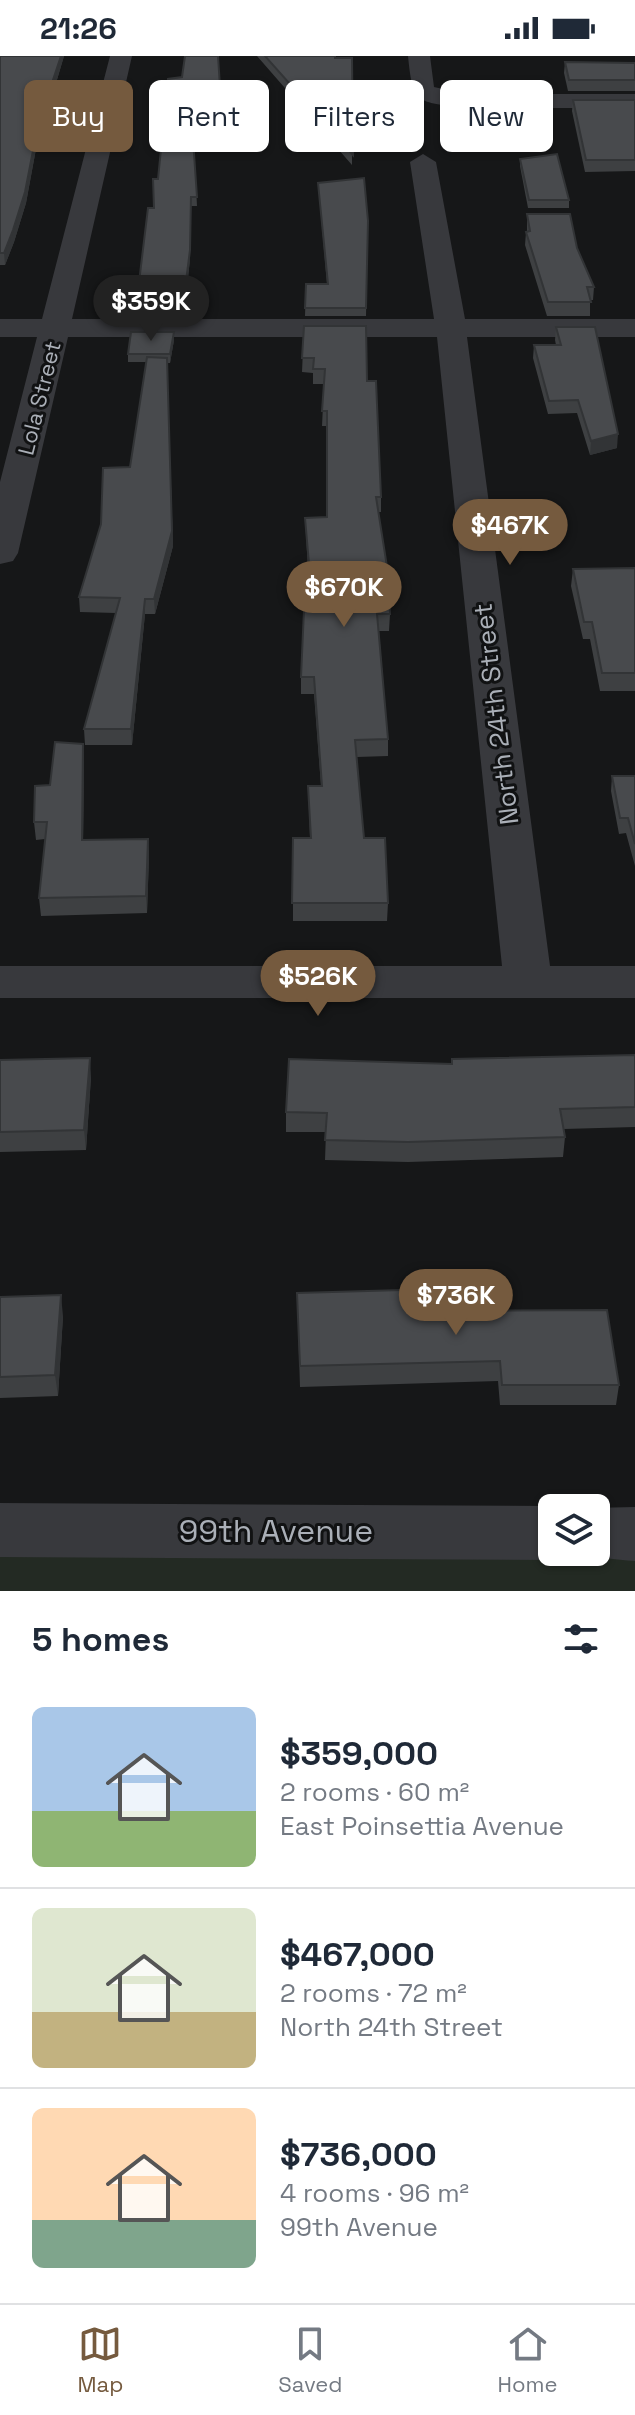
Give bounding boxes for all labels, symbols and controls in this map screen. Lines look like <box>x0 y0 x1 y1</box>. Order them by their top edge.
text: 21:26 <box>40 9 117 48</box>
chip: Buy <box>24 80 133 152</box>
chip: Rent <box>149 80 269 152</box>
chip: Filters <box>285 80 424 152</box>
chip: New <box>440 80 553 152</box>
pin: $359K <box>95 275 207 343</box>
text: $359K <box>111 284 191 318</box>
street label: Lola Street <box>11 338 67 458</box>
pin: $467K <box>454 499 566 567</box>
text: $467K <box>471 508 549 542</box>
pin: $670K <box>288 561 400 629</box>
text: $670K <box>305 570 383 604</box>
street label: North 24th Street <box>466 601 526 827</box>
pin: $526K <box>262 950 374 1018</box>
text: $526K <box>279 959 357 993</box>
pin: $736K <box>400 1269 512 1337</box>
text: $736K <box>417 1278 495 1312</box>
map controls <box>538 1494 610 1566</box>
button: layers <box>538 1494 610 1566</box>
street label: 99th Avenue <box>179 1511 373 1551</box>
icon: filters <box>559 1617 603 1661</box>
text: 5 homes <box>32 1618 169 1661</box>
text: $359,000 <box>280 1732 438 1775</box>
icon: home <box>96 1739 192 1835</box>
text: 2 rooms · 60 m² <box>280 1775 469 1809</box>
text: East Poinsettia Avenue <box>280 1809 564 1843</box>
text: $467,000 <box>280 1933 435 1976</box>
icon: home <box>96 1940 192 2036</box>
text: 2 rooms · 72 m² <box>280 1976 467 2010</box>
text: North 24th Street <box>280 2010 503 2044</box>
text: $736,000 <box>280 2133 437 2176</box>
icon: home <box>96 2140 192 2236</box>
text: 4 rooms · 96 m² <box>280 2176 469 2210</box>
text: 99th Avenue <box>280 2210 438 2244</box>
tab: Map <box>78 2322 123 2398</box>
tab: Saved <box>278 2322 343 2398</box>
tab: Home <box>498 2322 558 2398</box>

